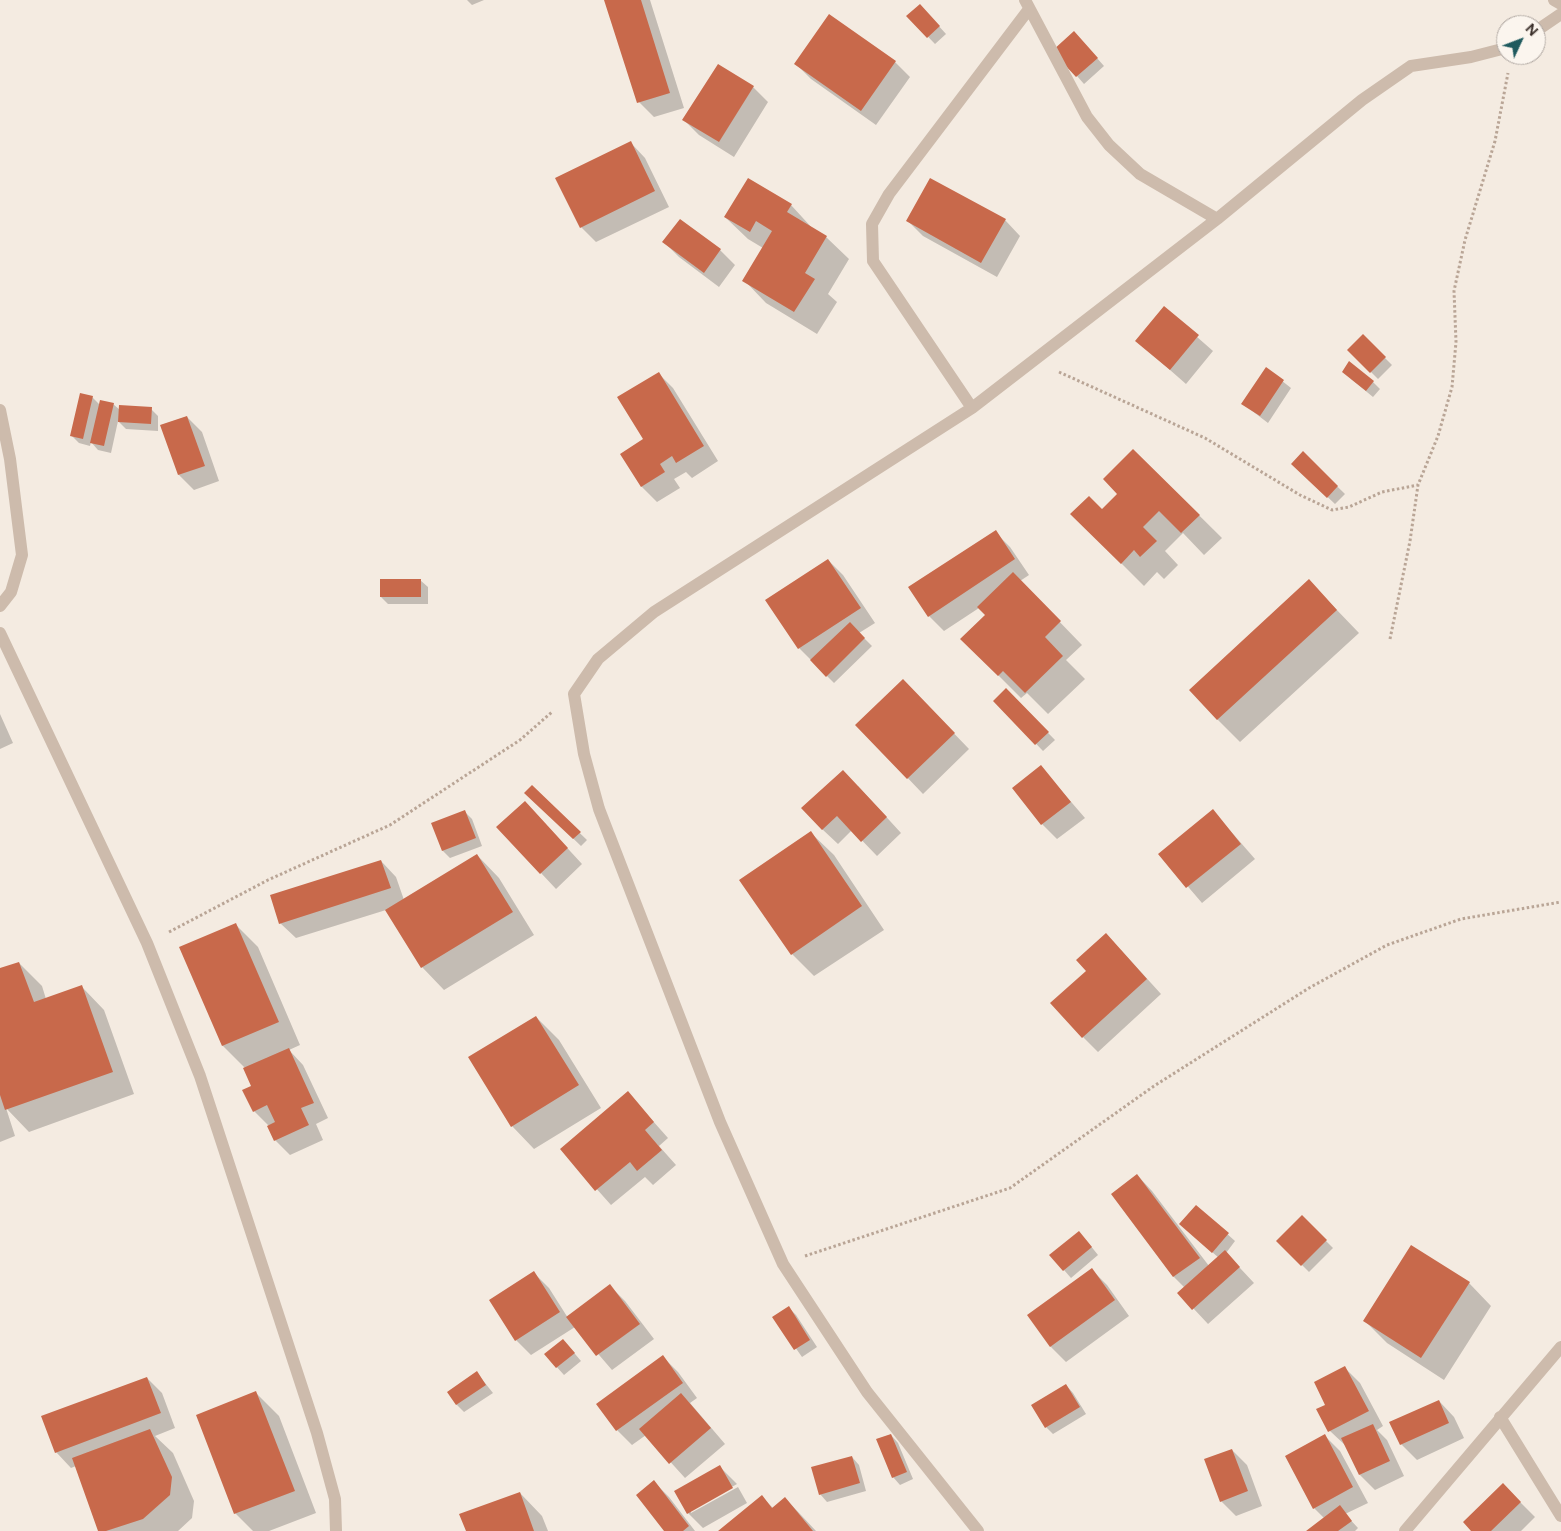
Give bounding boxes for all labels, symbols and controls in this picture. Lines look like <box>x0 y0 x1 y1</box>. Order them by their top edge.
north arrow <box>1496 15 1546 65</box>
text: N <box>1522 20 1542 40</box>

